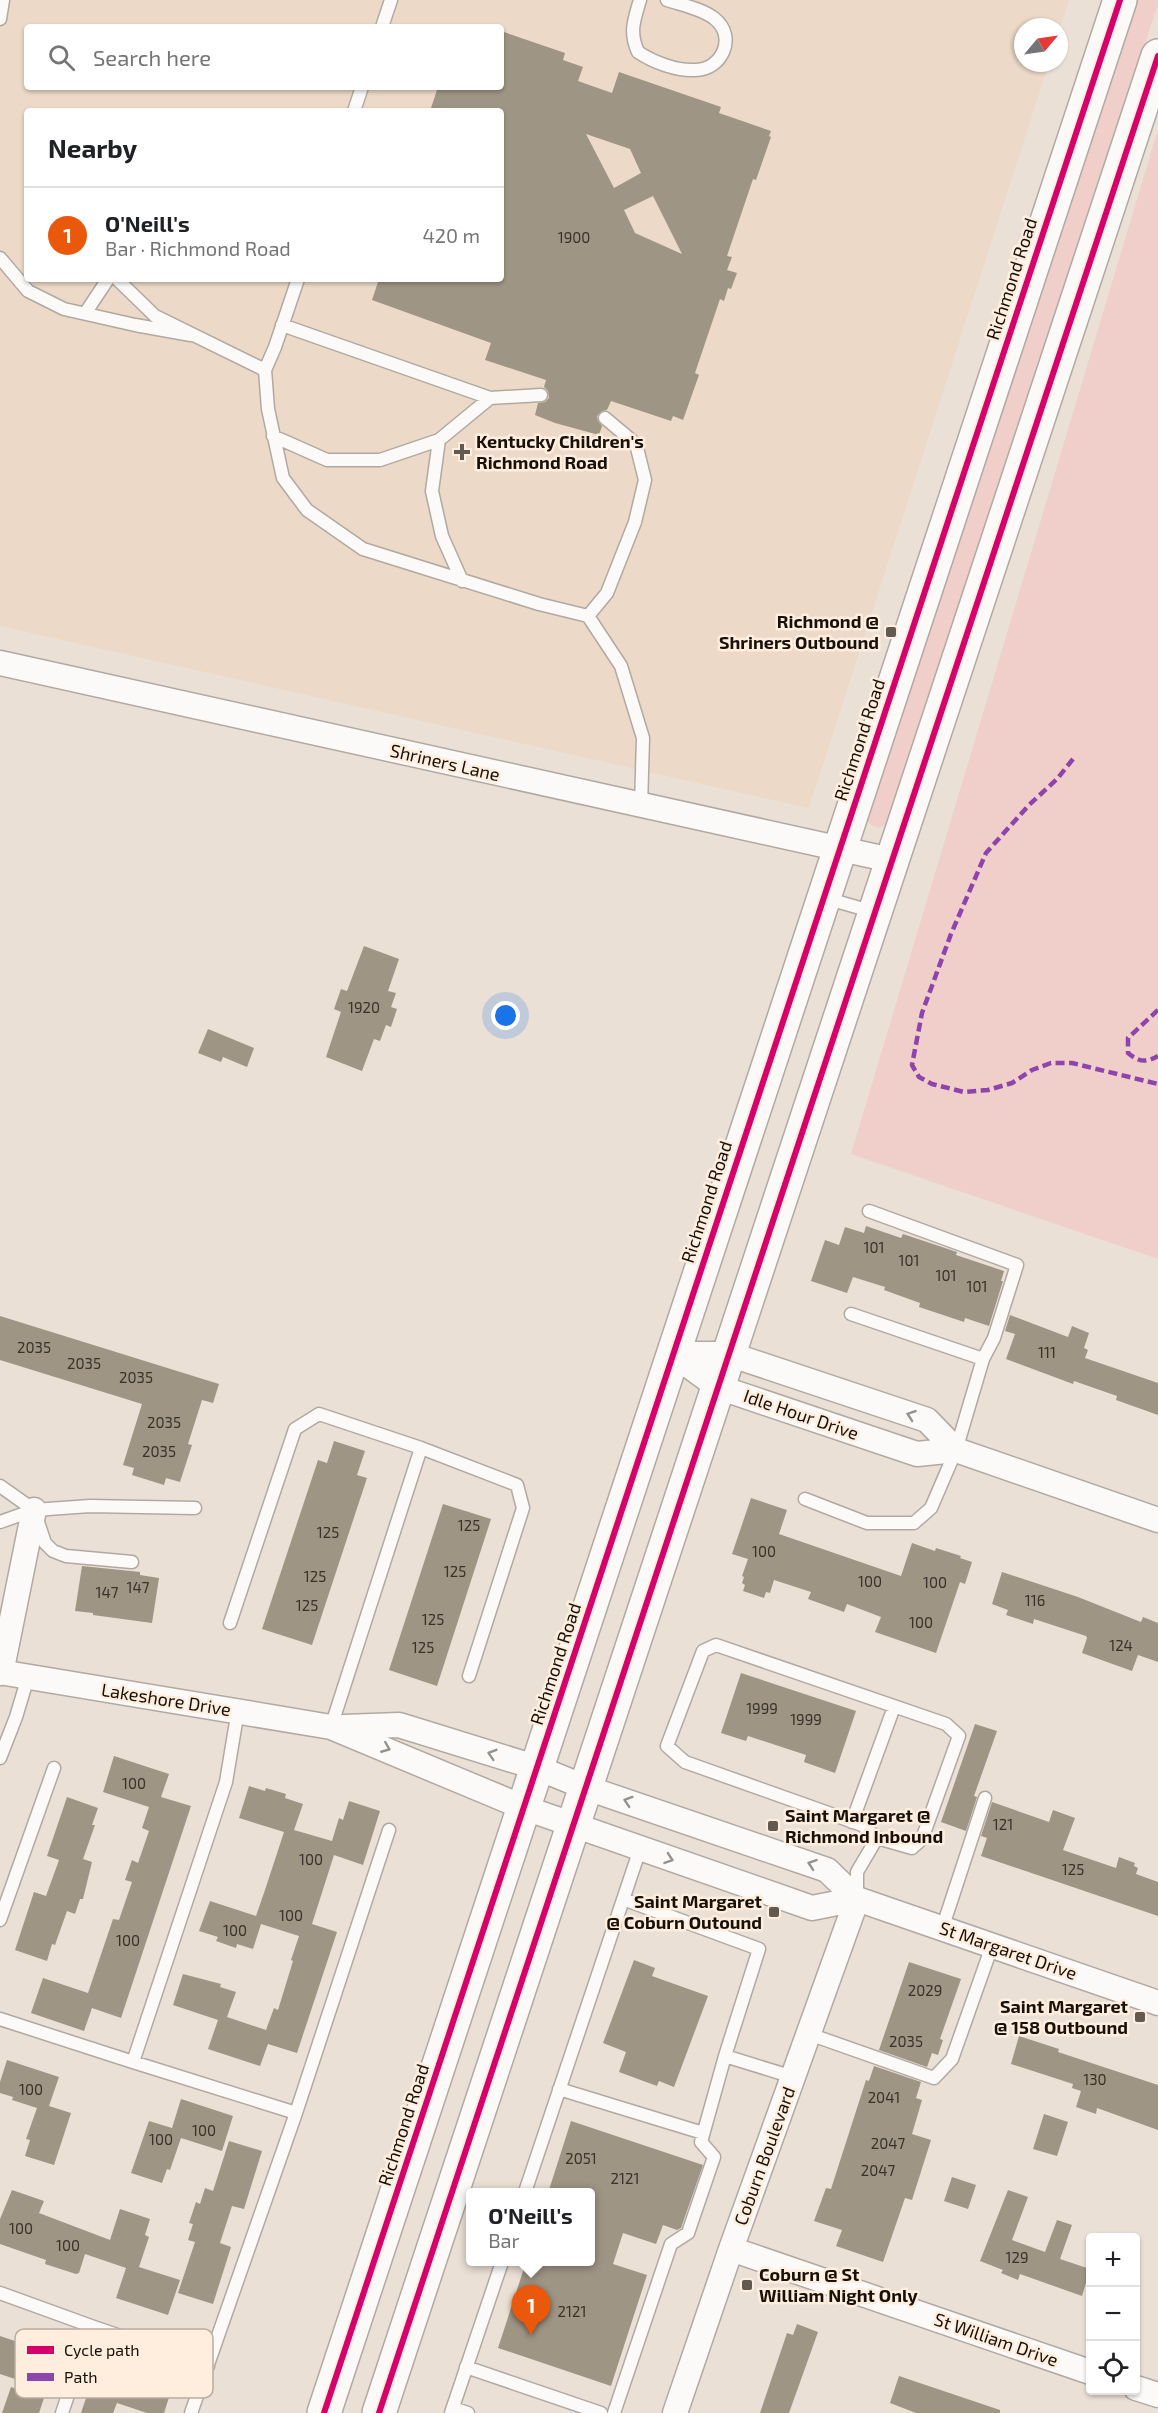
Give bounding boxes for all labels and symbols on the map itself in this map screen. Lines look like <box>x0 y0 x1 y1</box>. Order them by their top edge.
north arrow <box>1014 18 1068 72</box>
street label: Richmond Road <box>981 215 1041 343</box>
house number: 1900 <box>558 228 590 246</box>
place label: Kentucky Children's Richmond Road <box>476 430 644 473</box>
marker: Kentucky Children's Richmond Road <box>453 443 471 461</box>
place label: Richmond @ Shriners Outbound <box>719 610 879 653</box>
marker: Richmond @ Shriners Outbound <box>884 625 898 639</box>
street label: Richmond Road <box>829 676 889 804</box>
street label: Shriners Lane <box>388 739 502 785</box>
house number: 1920 <box>348 998 380 1016</box>
your location <box>491 1001 520 1030</box>
street label: Richmond Road <box>676 1138 736 1266</box>
house number: 101 <box>864 1238 885 1256</box>
house number: 101 <box>899 1251 920 1269</box>
house number: 101 <box>936 1266 957 1284</box>
house number: 101 <box>967 1277 988 1295</box>
house number: 2035 <box>17 1338 51 1356</box>
house number: 111 <box>1038 1343 1056 1361</box>
house number: 2035 <box>67 1354 101 1372</box>
house number: 2035 <box>119 1368 153 1386</box>
street label: Idle Hour Drive <box>741 1384 862 1444</box>
one-way arrow <box>906 1410 917 1422</box>
house number: 2035 <box>147 1413 181 1431</box>
house number: 2035 <box>142 1442 176 1460</box>
house number: 125 <box>458 1516 480 1534</box>
house number: 125 <box>317 1523 339 1541</box>
house number: 100 <box>752 1542 776 1560</box>
house number: 125 <box>444 1562 466 1580</box>
house number: 125 <box>304 1567 326 1585</box>
house number: 100 <box>858 1572 882 1590</box>
house number: 100 <box>923 1573 947 1591</box>
house number: 147 <box>127 1578 150 1596</box>
house number: 147 <box>96 1583 119 1601</box>
house number: 116 <box>1025 1591 1045 1609</box>
house number: 125 <box>296 1596 318 1614</box>
street label: Richmond Road <box>525 1600 585 1728</box>
house number: 125 <box>422 1610 444 1628</box>
house number: 100 <box>909 1613 933 1631</box>
house number: 124 <box>1109 1636 1133 1654</box>
house number: 125 <box>412 1638 434 1656</box>
street label: Lakeshore Drive <box>100 1678 233 1720</box>
house number: 1999 <box>746 1699 778 1717</box>
house number: 1999 <box>790 1710 822 1728</box>
one-way arrow <box>380 1741 390 1754</box>
one-way arrow <box>487 1749 498 1761</box>
house number: 100 <box>122 1774 146 1792</box>
one-way arrow <box>623 1795 634 1808</box>
place label: Saint Margaret @ Richmond Inbound <box>785 1804 943 1847</box>
house number: 121 <box>993 1815 1013 1833</box>
marker: Saint Margaret @ Richmond Inbound <box>766 1819 780 1833</box>
house number: 100 <box>299 1850 323 1868</box>
one-way arrow <box>663 1852 674 1864</box>
one-way arrow <box>807 1859 818 1872</box>
house number: 125 <box>1062 1860 1084 1878</box>
place label: Saint Margaret @ Coburn Outound <box>606 1890 763 1933</box>
marker: Saint Margaret @ Coburn Outound <box>767 1905 781 1919</box>
house number: 100 <box>279 1906 303 1924</box>
street label: St Margaret Drive <box>937 1916 1080 1984</box>
house number: 100 <box>223 1921 247 1939</box>
house number: 100 <box>116 1931 140 1949</box>
house number: 2029 <box>908 1981 942 1999</box>
place label: Saint Margaret @ 158 Outbound <box>994 1995 1129 2038</box>
marker: Saint Margaret @ 158 Outbound <box>1133 2010 1147 2024</box>
house number: 2035 <box>889 2032 923 2050</box>
street label: Richmond Road <box>373 2061 433 2189</box>
house number: 130 <box>1083 2070 1107 2088</box>
house number: 100 <box>19 2080 43 2098</box>
street label: Coburn Boulevard <box>729 2083 799 2228</box>
house number: 2041 <box>868 2088 900 2106</box>
house number: 100 <box>192 2121 216 2139</box>
house number: 100 <box>149 2130 173 2148</box>
house number: 2047 <box>871 2134 906 2152</box>
house number: 2051 <box>565 2149 597 2167</box>
house number: 2047 <box>861 2161 896 2179</box>
house number: 2121 <box>611 2169 639 2187</box>
house number: 100 <box>9 2219 33 2237</box>
house number: 100 <box>56 2236 80 2254</box>
house number: 129 <box>1006 2248 1028 2266</box>
place label: Coburn @ St William Night Only <box>759 2263 918 2306</box>
marker: Coburn @ St William Night Only <box>740 2278 754 2292</box>
pin: 1 <box>512 2286 550 2335</box>
house number: 2121 <box>558 2302 586 2320</box>
street label: St William Drive <box>931 2308 1061 2371</box>
legend <box>15 2329 213 2398</box>
text: Cycle path <box>64 2340 140 2359</box>
text: Path <box>64 2367 98 2386</box>

